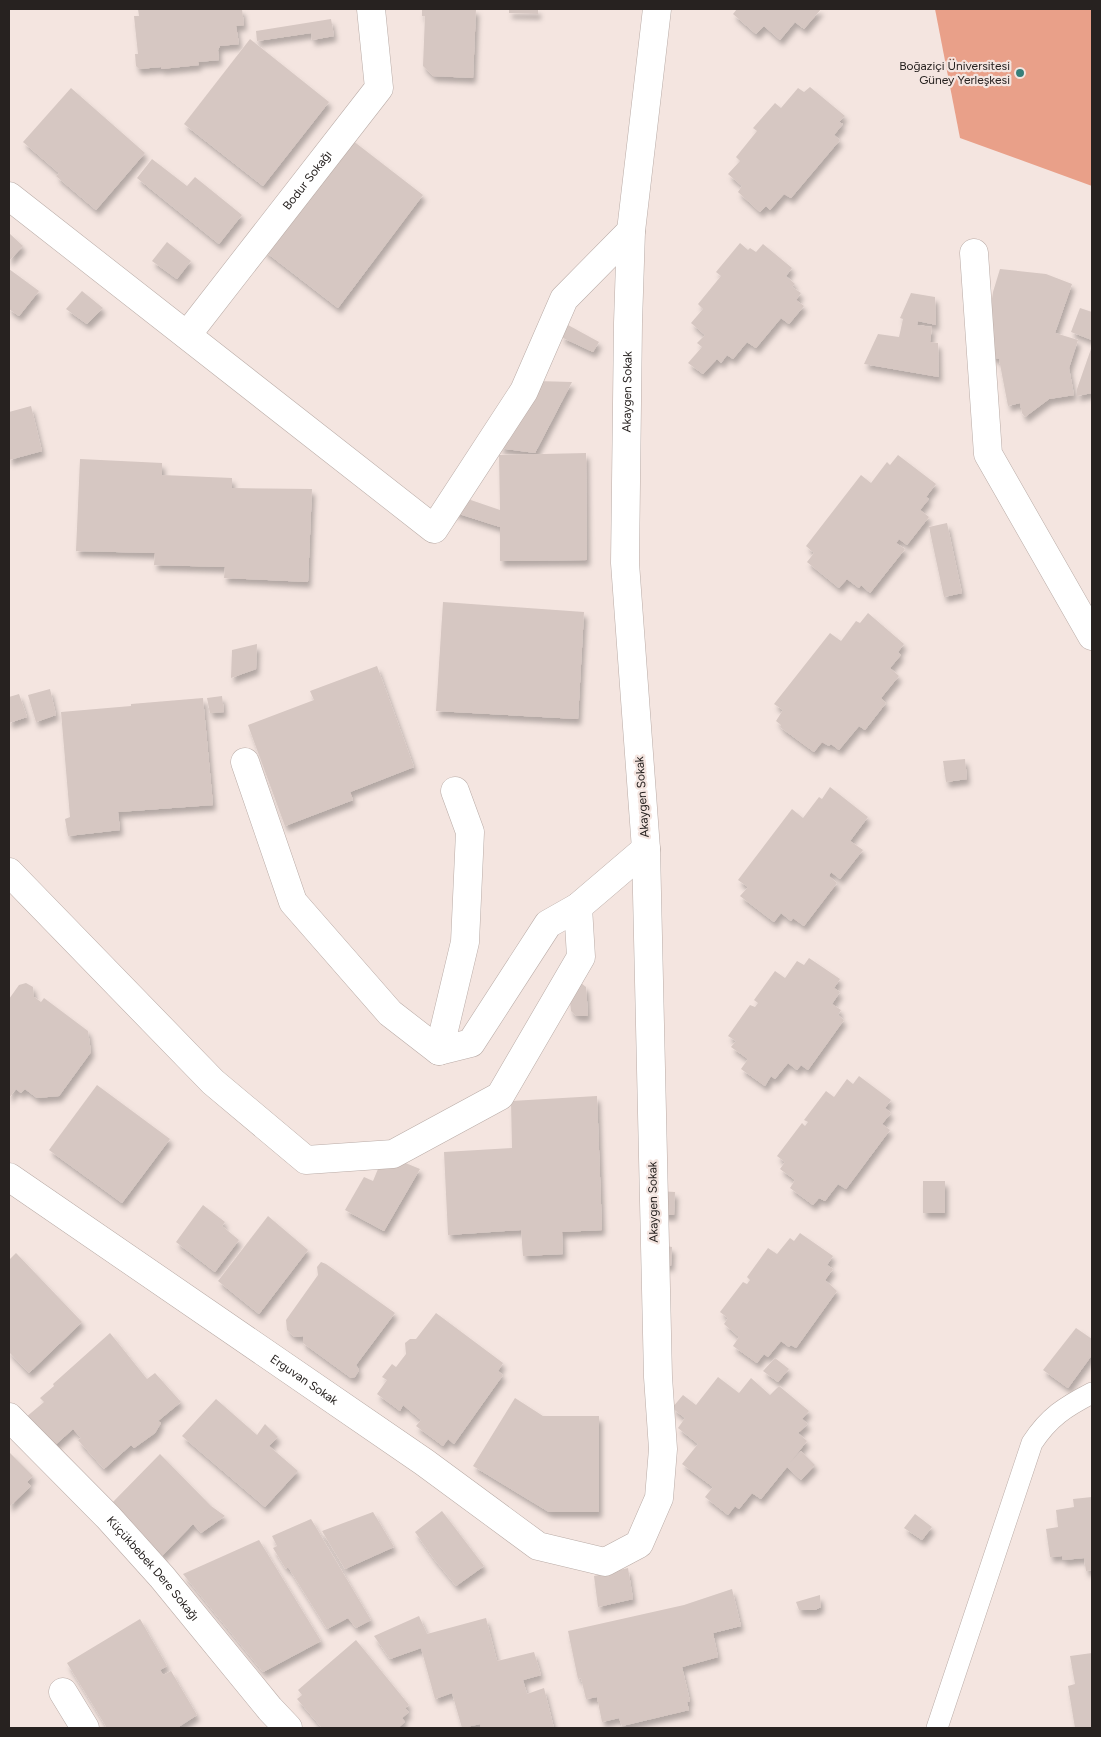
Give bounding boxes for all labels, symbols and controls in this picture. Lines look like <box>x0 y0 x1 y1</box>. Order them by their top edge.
place label: Boğaziçi Üniversitesi Güney Yerleşkesi <box>899 59 1010 87</box>
marker: Boğaziçi Üniversitesi Güney Yerleşkesi <box>1014 67 1026 79</box>
street label: Bodur Sokağı <box>280 148 335 213</box>
street label: Akaygen Sokak <box>620 351 635 433</box>
street label: Akaygen Sokak <box>632 756 652 838</box>
street label: Akaygen Sokak <box>645 1161 661 1243</box>
street label: Erguvan Sokak <box>268 1352 341 1408</box>
street label: Küçükbebek Dere Sokağı <box>104 1513 202 1623</box>

